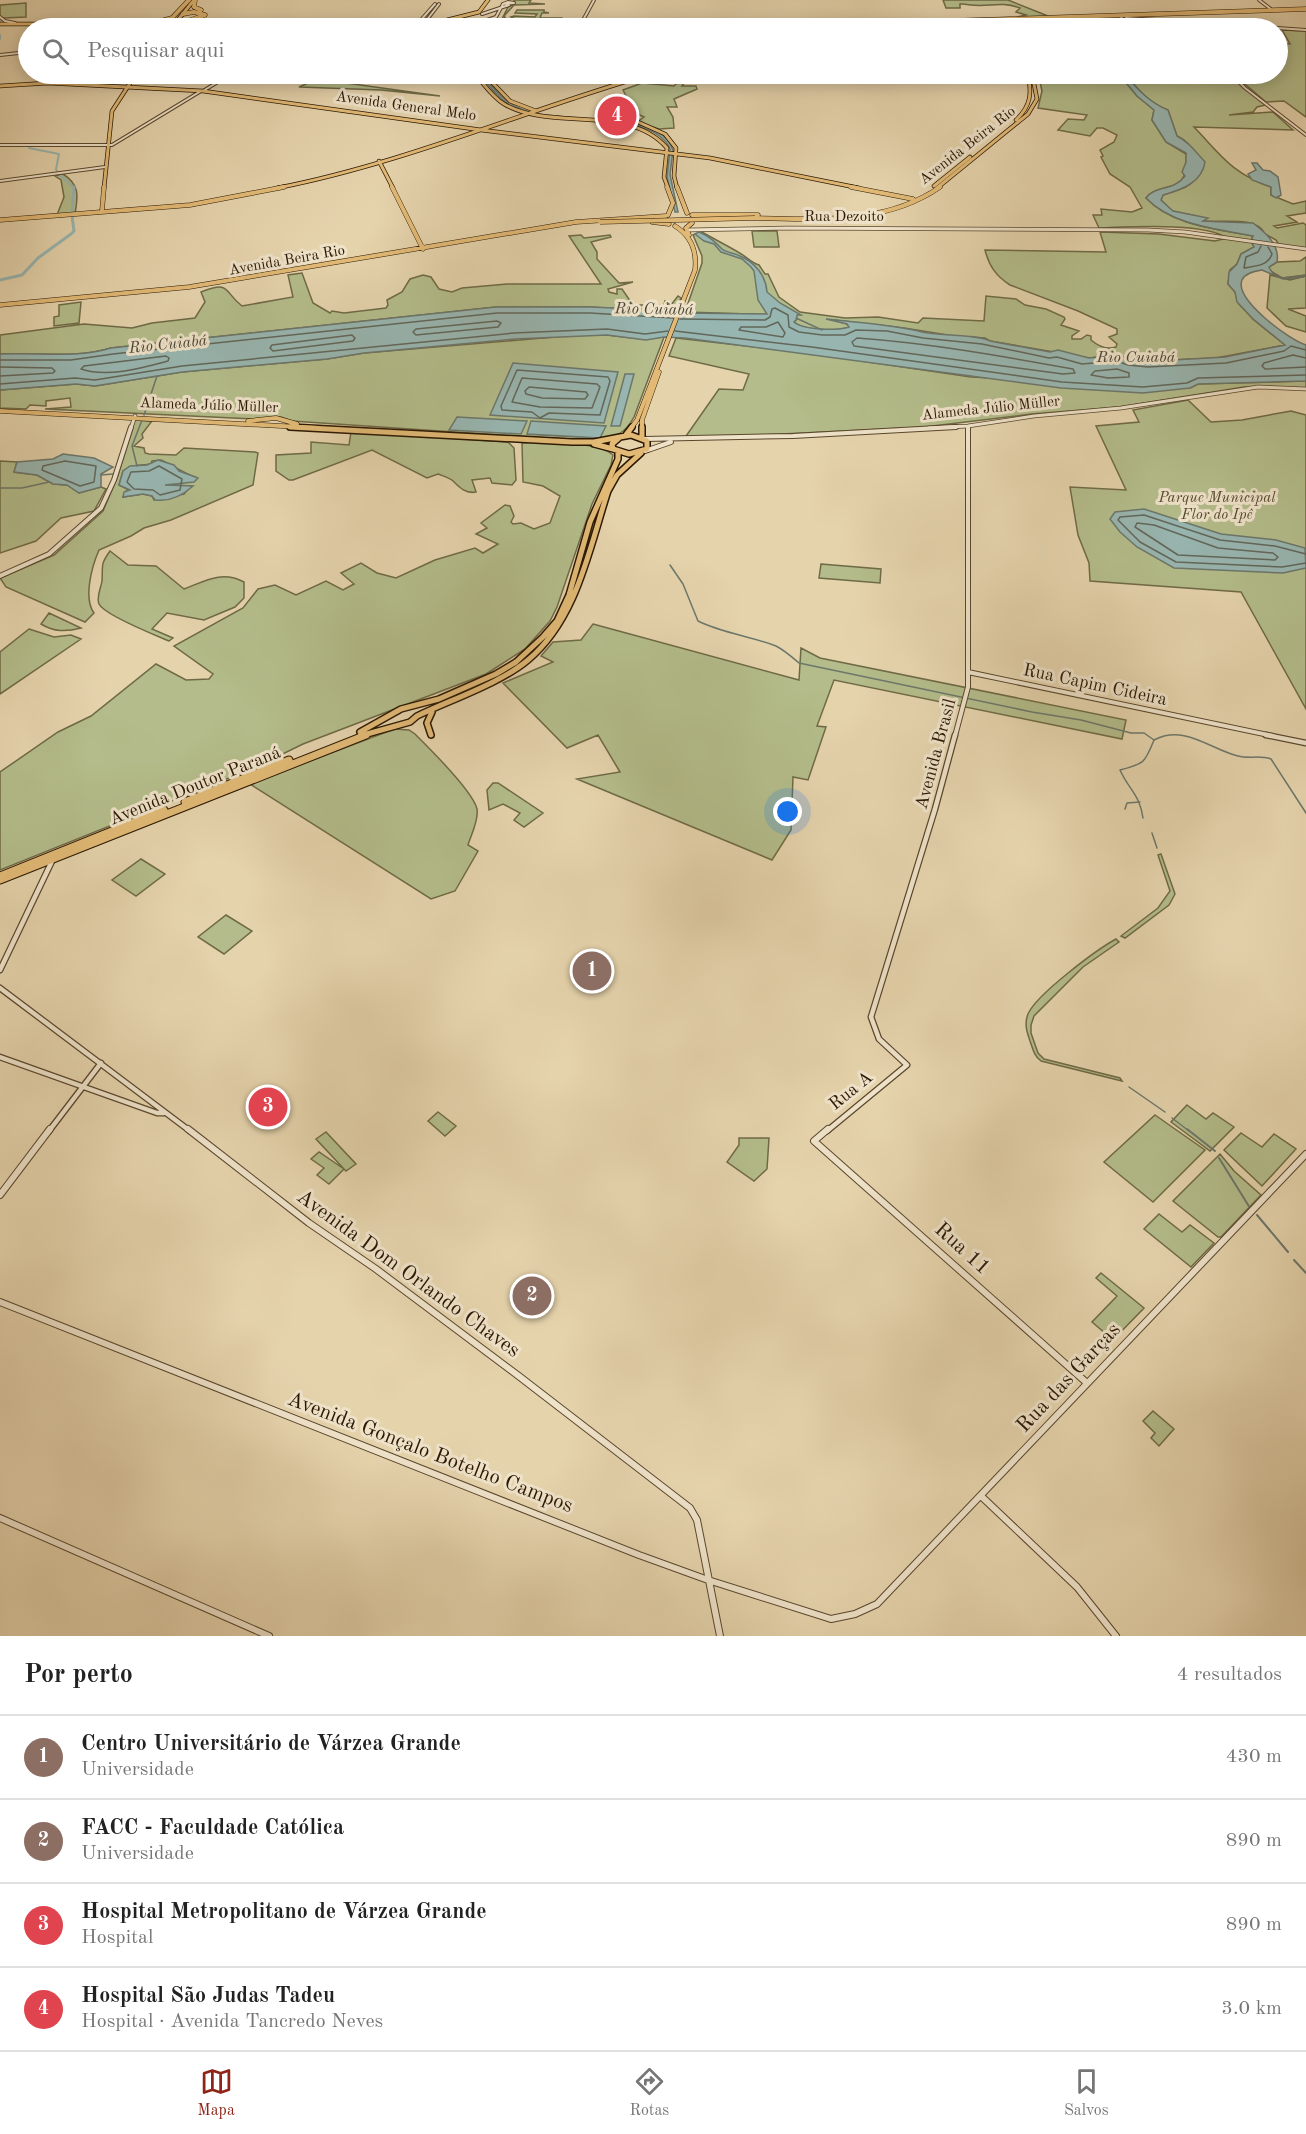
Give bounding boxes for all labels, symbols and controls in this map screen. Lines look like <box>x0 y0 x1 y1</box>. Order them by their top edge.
search box <box>18 18 1288 84</box>
icon: search <box>39 35 72 68</box>
text: Pesquisar aqui <box>87 40 224 62</box>
street label: Avenida General Melo <box>335 90 477 124</box>
pin: 4 <box>598 94 636 138</box>
street label: Avenida Beira Rio <box>917 104 1019 188</box>
street label: Rua Dezoito <box>804 210 884 225</box>
street label: Avenida Beira Rio <box>228 243 346 279</box>
water label: Rio Cuiabá <box>613 301 694 319</box>
water label: Rio Cuiabá <box>127 333 208 357</box>
water label: Rio Cuiabá <box>1096 350 1176 366</box>
street label: Alameda Júlio Müller <box>921 394 1061 424</box>
street label: Alameda Júlio Müller <box>139 396 279 416</box>
park label: Parque Municipal Flor do Ipê <box>1157 491 1276 523</box>
street label: Rua Capim Cideira <box>1021 661 1169 709</box>
street label: Avenida Brasil <box>913 697 959 811</box>
street label: Avenida Doutor Paraná <box>107 743 283 829</box>
your location <box>773 797 802 826</box>
pin: 1 <box>572 948 612 994</box>
street label: Rua A <box>826 1068 876 1114</box>
pin: 3 <box>248 1084 288 1130</box>
street label: Avenida Dom Orlando Chaves <box>293 1186 523 1362</box>
street label: Rua 11 <box>930 1219 994 1279</box>
pin: 2 <box>512 1274 552 1318</box>
street label: Rua das Garças <box>1013 1319 1125 1437</box>
street label: Avenida Gonçalo Botelho Campos <box>284 1389 576 1517</box>
text: Por perto <box>24 1662 133 1688</box>
text: 4 resultados <box>1177 1665 1282 1685</box>
text: Centro Universitário de Várzea Grande <box>81 1733 461 1755</box>
text: 1 <box>38 1747 49 1767</box>
text: 430 m <box>1226 1747 1282 1767</box>
text: Universidade <box>81 1760 194 1780</box>
text: FACC - Faculdade Católica <box>81 1817 344 1839</box>
text: 2 <box>38 1831 49 1851</box>
text: 890 m <box>1226 1831 1282 1851</box>
text: Universidade <box>81 1844 194 1864</box>
text: Hospital Metropolitano de Várzea Grande <box>81 1901 487 1923</box>
text: 3 <box>38 1915 49 1935</box>
text: 890 m <box>1226 1915 1282 1935</box>
text: Hospital <box>81 1928 153 1948</box>
text: Hospital São Judas Tadeu <box>81 1985 335 2007</box>
text: 4 <box>38 1999 49 2019</box>
text: 3.0 km <box>1221 1999 1282 2019</box>
text: Hospital · Avenida Tancredo Neves <box>81 2012 383 2032</box>
tab: Mapa <box>197 2065 235 2121</box>
tab: Rotas <box>629 2065 669 2121</box>
tab: Salvos <box>1064 2065 1109 2121</box>

